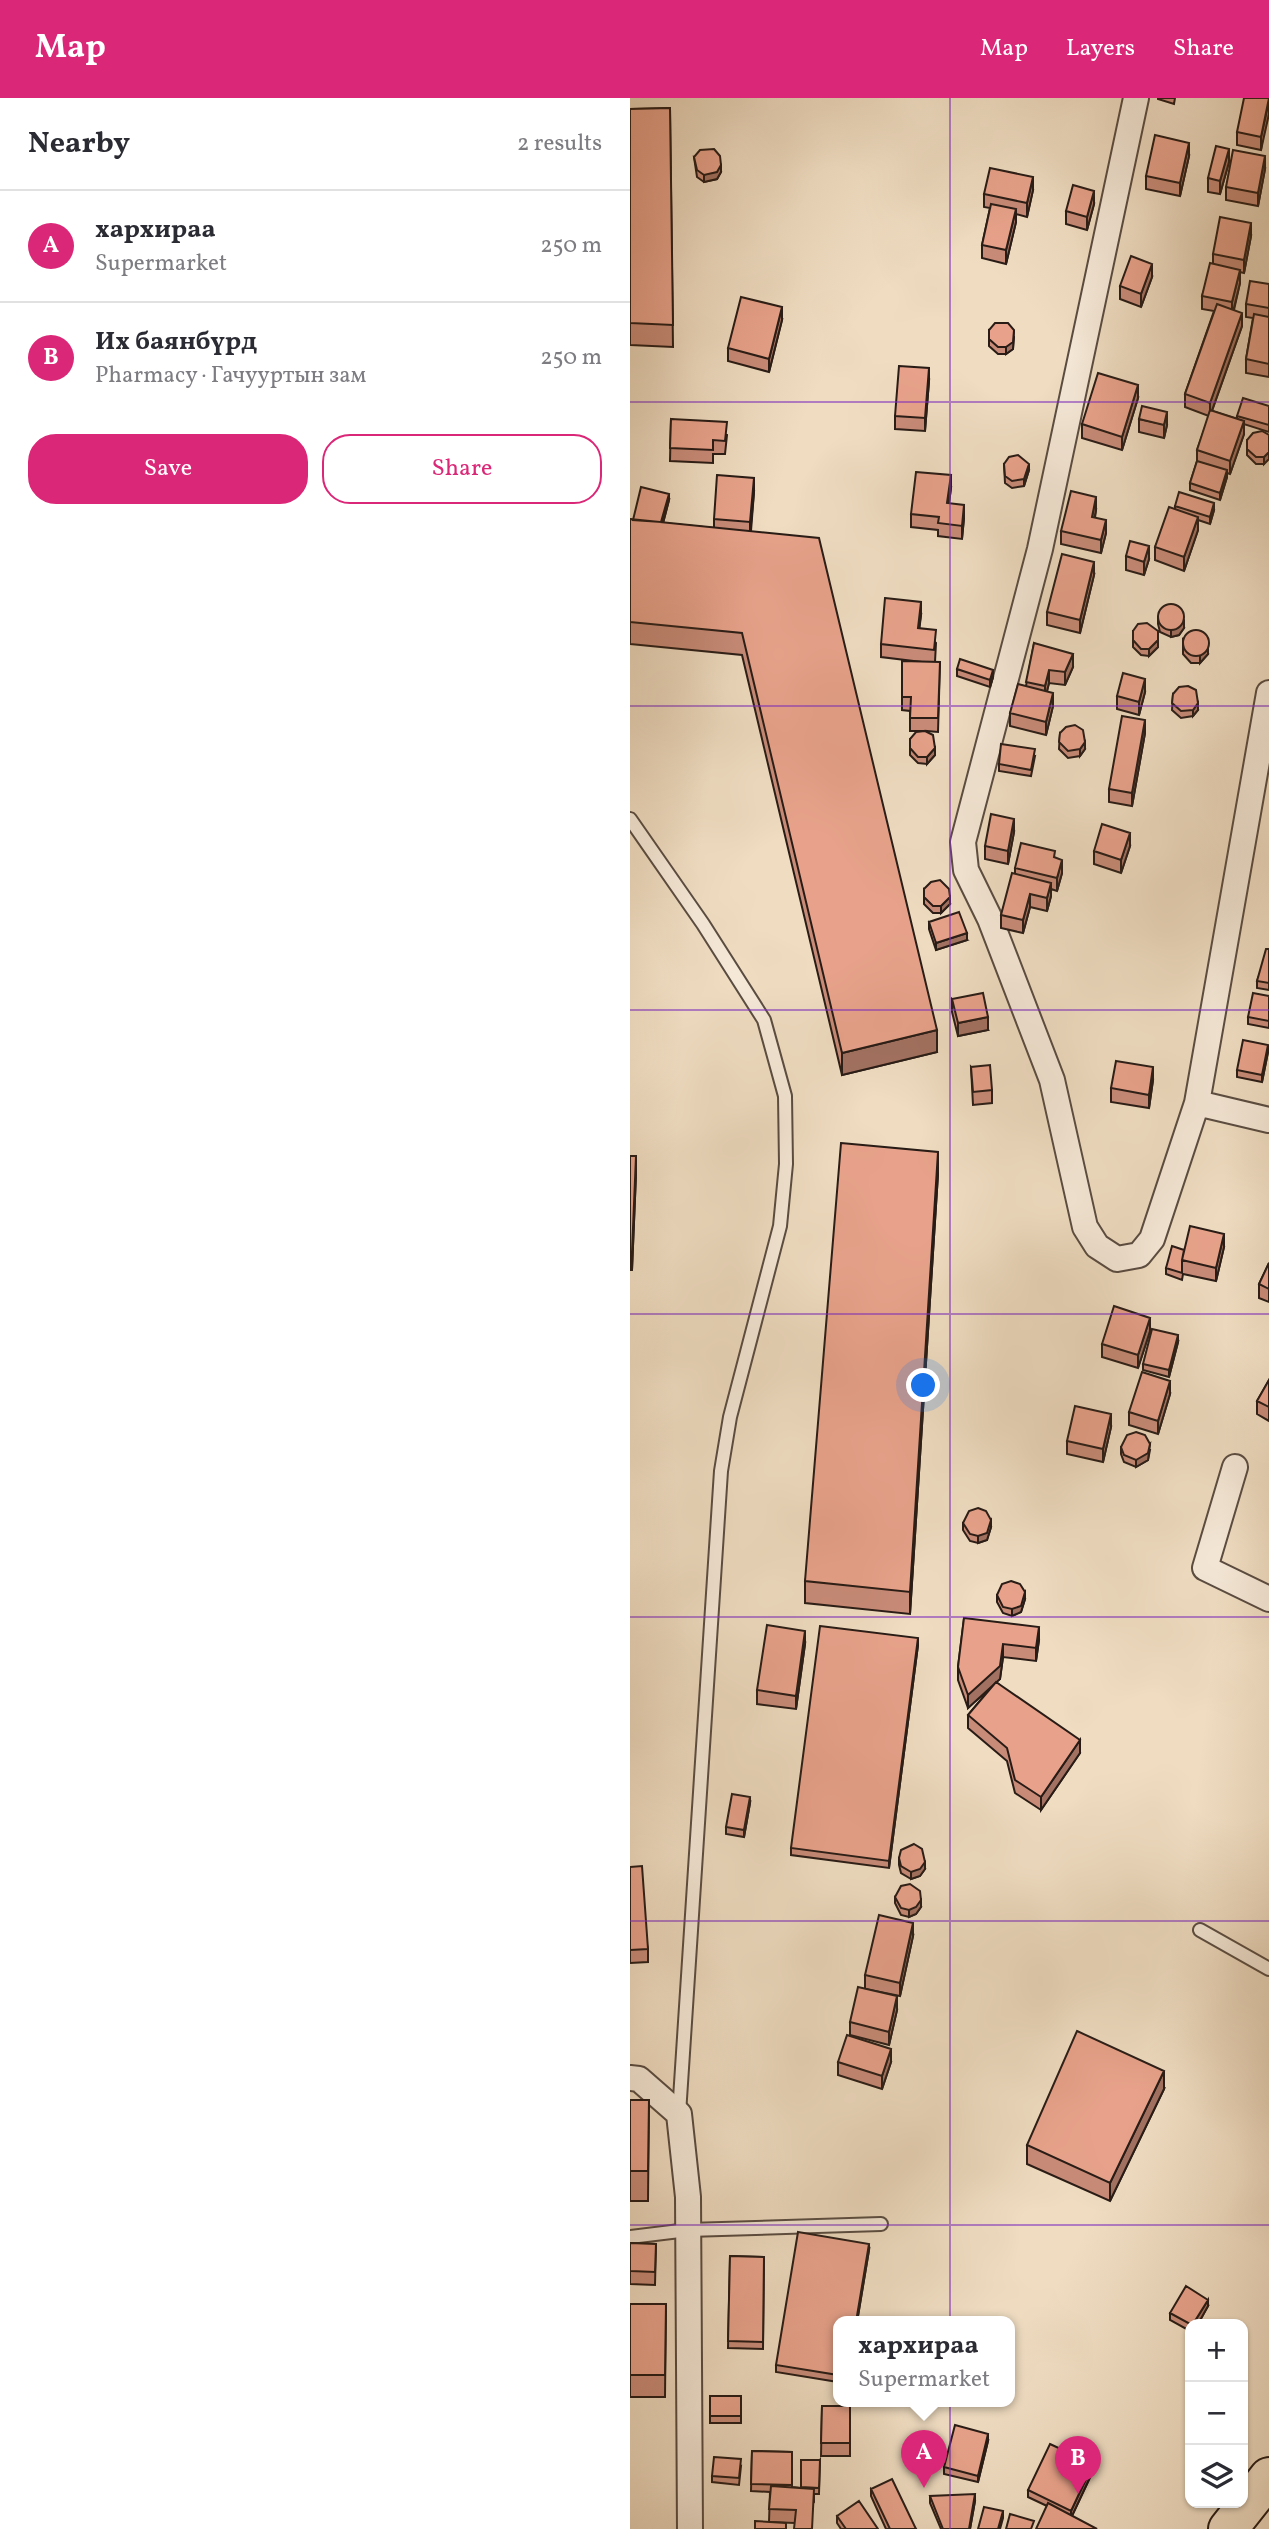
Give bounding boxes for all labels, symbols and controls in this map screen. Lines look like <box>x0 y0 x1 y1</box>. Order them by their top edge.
text: Map <box>35 26 106 72</box>
text: Map <box>980 32 1028 66</box>
text: Layers <box>1066 32 1135 66</box>
text: Share <box>1173 32 1234 66</box>
text: Nearby <box>28 123 130 165</box>
text: 2 results <box>517 128 602 160</box>
text: хархираа <box>95 212 216 248</box>
text: A <box>43 230 59 262</box>
text: 250 m <box>540 230 602 262</box>
text: Supermarket <box>95 248 227 280</box>
text: Их баянбүрд <box>95 324 257 360</box>
text: B <box>43 342 59 374</box>
text: 250 m <box>540 342 602 374</box>
text: Pharmacy · Гачууртын зам <box>95 360 366 392</box>
button: Save <box>28 434 308 504</box>
button: Share <box>322 434 602 504</box>
your location <box>906 1368 940 1402</box>
popup <box>833 2316 1015 2407</box>
map controls <box>1185 2319 1248 2508</box>
button: + <box>1185 2319 1248 2382</box>
text: хархираа <box>858 2328 979 2364</box>
text: Supermarket <box>858 2364 990 2396</box>
button: − <box>1185 2382 1248 2445</box>
pin: A <box>901 2430 947 2488</box>
pin: B <box>1055 2436 1101 2494</box>
button: layers <box>1185 2445 1248 2508</box>

